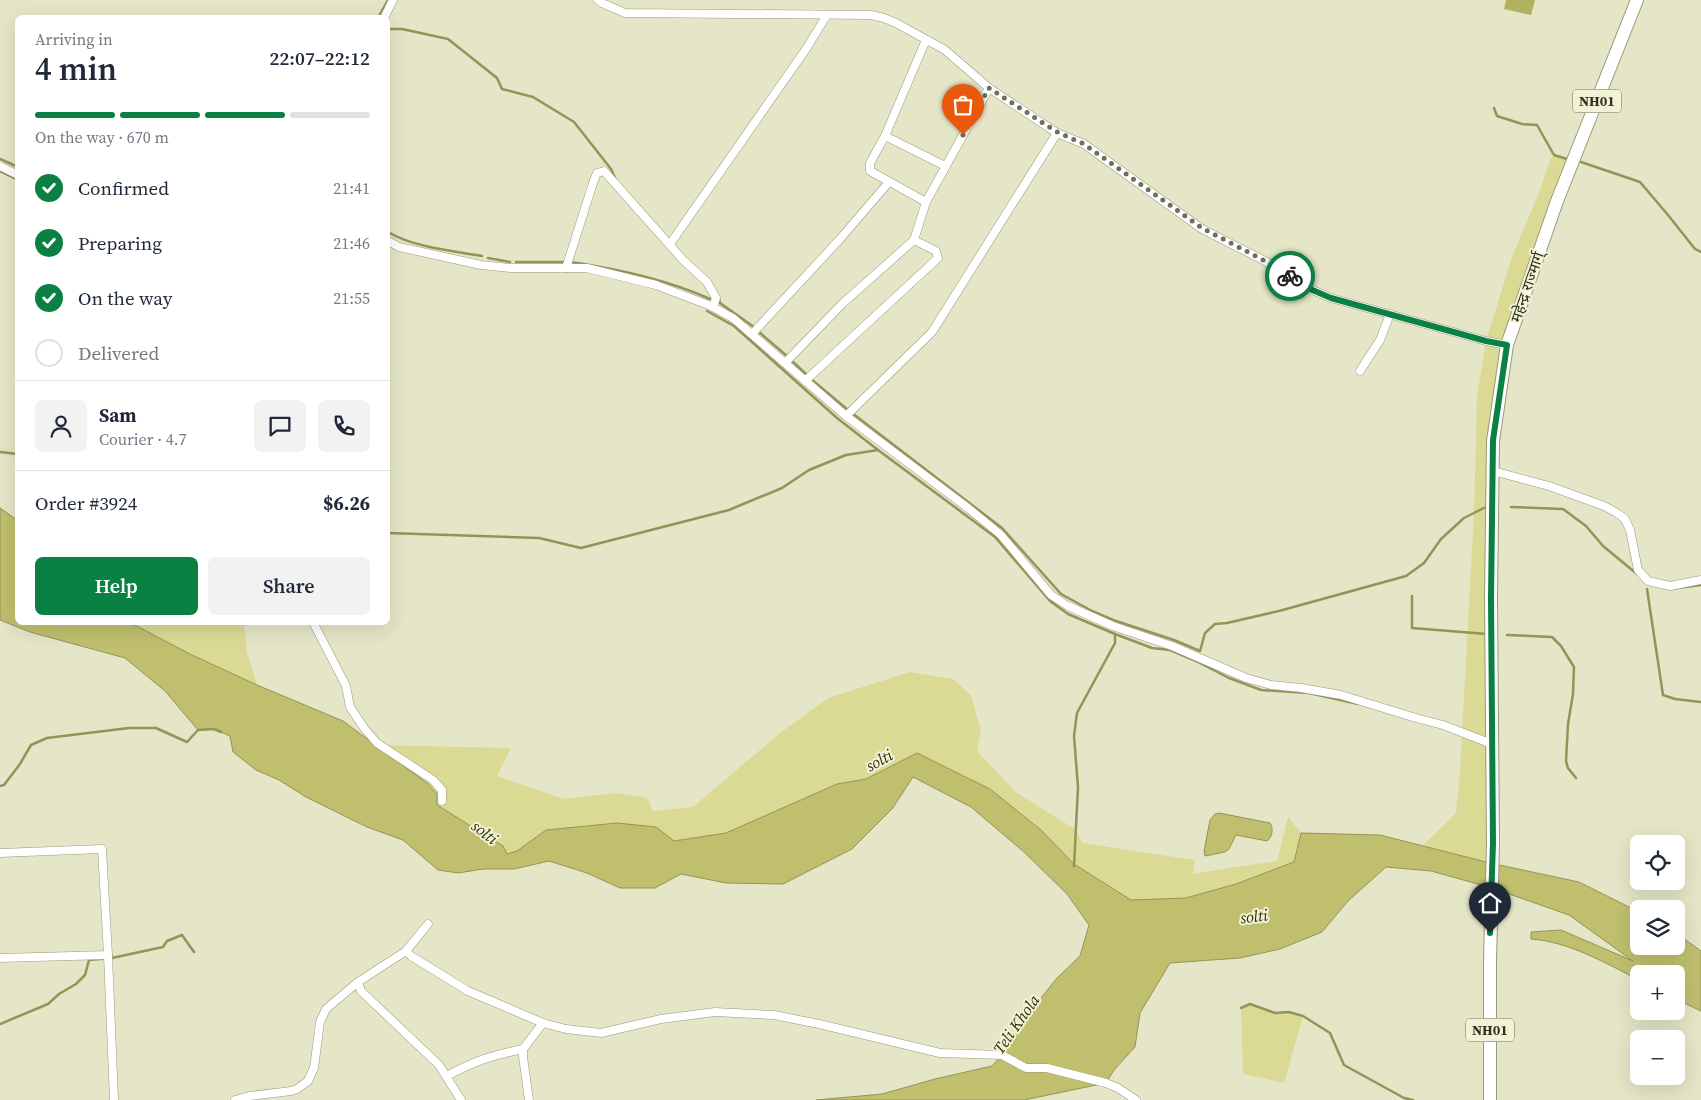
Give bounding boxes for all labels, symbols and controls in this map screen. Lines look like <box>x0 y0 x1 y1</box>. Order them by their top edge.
text: Arriving in <box>35 28 113 50</box>
text: 22:07–22:12 <box>270 45 370 71</box>
text: 4 min <box>35 47 117 91</box>
pin <box>942 84 984 135</box>
road number: NH01 <box>1573 90 1621 112</box>
icon: bag <box>949 91 977 119</box>
text: On the way · 670 m <box>35 126 169 148</box>
icon: check <box>35 174 63 202</box>
text: Confirmed <box>78 175 169 201</box>
text: 21:41 <box>333 177 370 199</box>
icon: check <box>35 229 63 257</box>
text: Preparing <box>78 230 162 256</box>
text: 21:46 <box>333 232 370 254</box>
street label: महेन्द्र राज्मार्ग् <box>1505 247 1549 325</box>
courier <box>1265 251 1315 301</box>
icon: bike <box>1276 262 1304 290</box>
icon: check <box>35 284 63 312</box>
text: On the way <box>78 285 173 311</box>
text: 21:55 <box>333 287 370 309</box>
text: Delivered <box>78 340 159 366</box>
button: person <box>35 400 87 452</box>
button: chat <box>254 400 306 452</box>
button: phone <box>318 400 370 452</box>
text: Sam <box>99 402 137 428</box>
text: Courier · 4.7 <box>99 428 187 450</box>
text: Order #3924 <box>35 490 137 516</box>
text: $6.26 <box>323 490 370 516</box>
button: Help <box>35 557 198 615</box>
button: Share <box>208 557 370 615</box>
water label: solti <box>862 744 897 776</box>
water label: solti <box>467 815 503 849</box>
map controls <box>1630 835 1685 1085</box>
button: locate <box>1630 835 1685 890</box>
pin <box>1469 882 1511 933</box>
icon: home <box>1476 889 1504 917</box>
button: layers <box>1630 900 1685 955</box>
water label: solti <box>1239 904 1269 928</box>
button: + <box>1630 965 1685 1020</box>
water label: Teli Khola <box>988 989 1045 1058</box>
road number: NH01 <box>1466 1018 1514 1042</box>
button: − <box>1630 1030 1685 1085</box>

